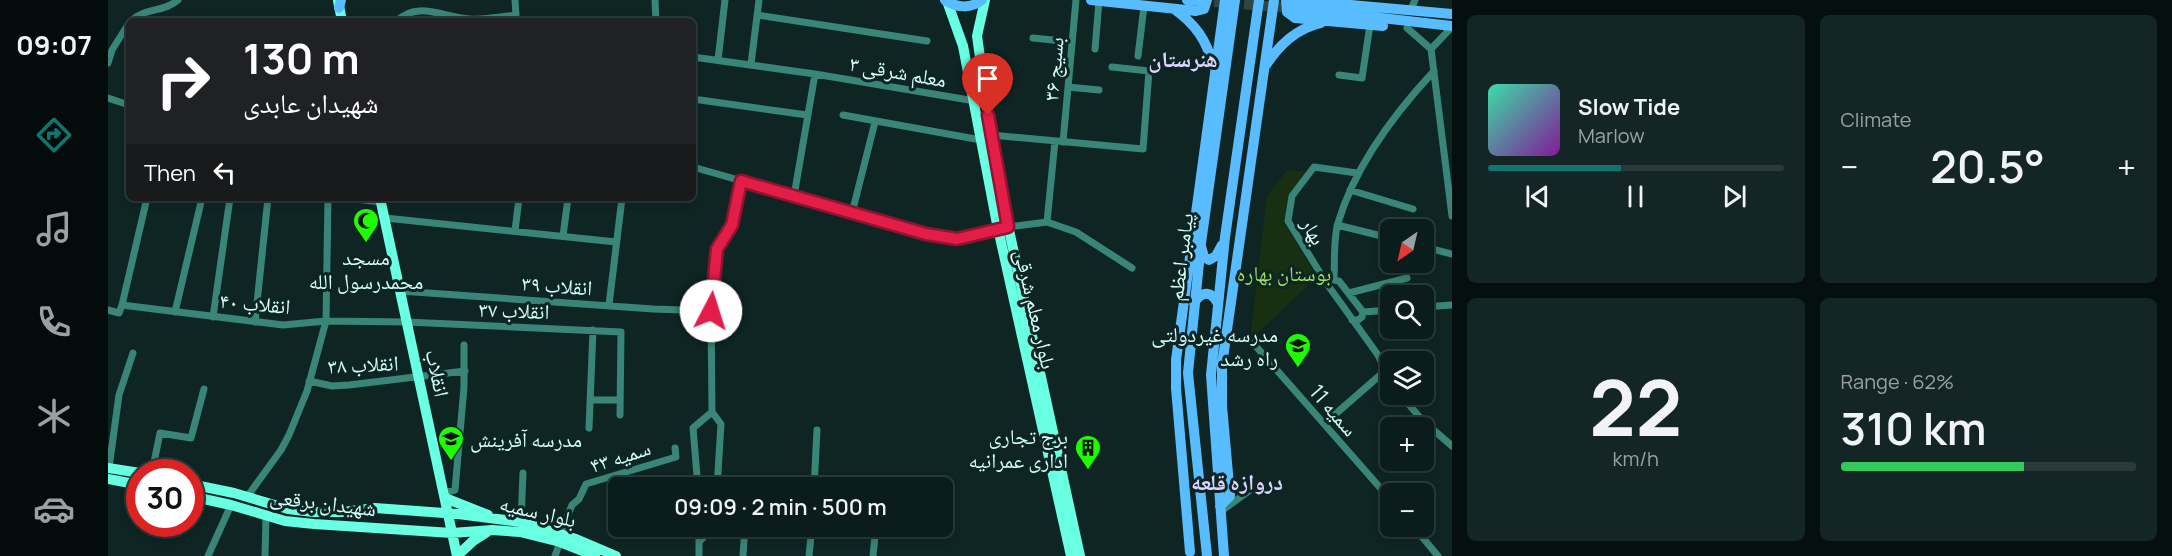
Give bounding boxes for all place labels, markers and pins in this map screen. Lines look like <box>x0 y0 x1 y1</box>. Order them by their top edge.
pin <box>962 53 1013 115</box>
mosque icon: مسجد محمدرسول الله <box>351 206 381 244</box>
place label: مسجد محمدرسول الله <box>309 243 423 295</box>
place label: مدرسه غیردولتی راه رشد <box>1151 320 1278 372</box>
school or university icon: مدرسه غیردولتی راه رشد <box>1283 331 1313 369</box>
place label: برج تجاری اداری عمرانیه <box>968 422 1068 474</box>
school or university icon: مدرسه آفرینش <box>436 424 466 462</box>
place label: مدرسه آفرینش <box>470 425 582 453</box>
building icon: برج تجاری اداری عمرانیه <box>1073 433 1103 471</box>

